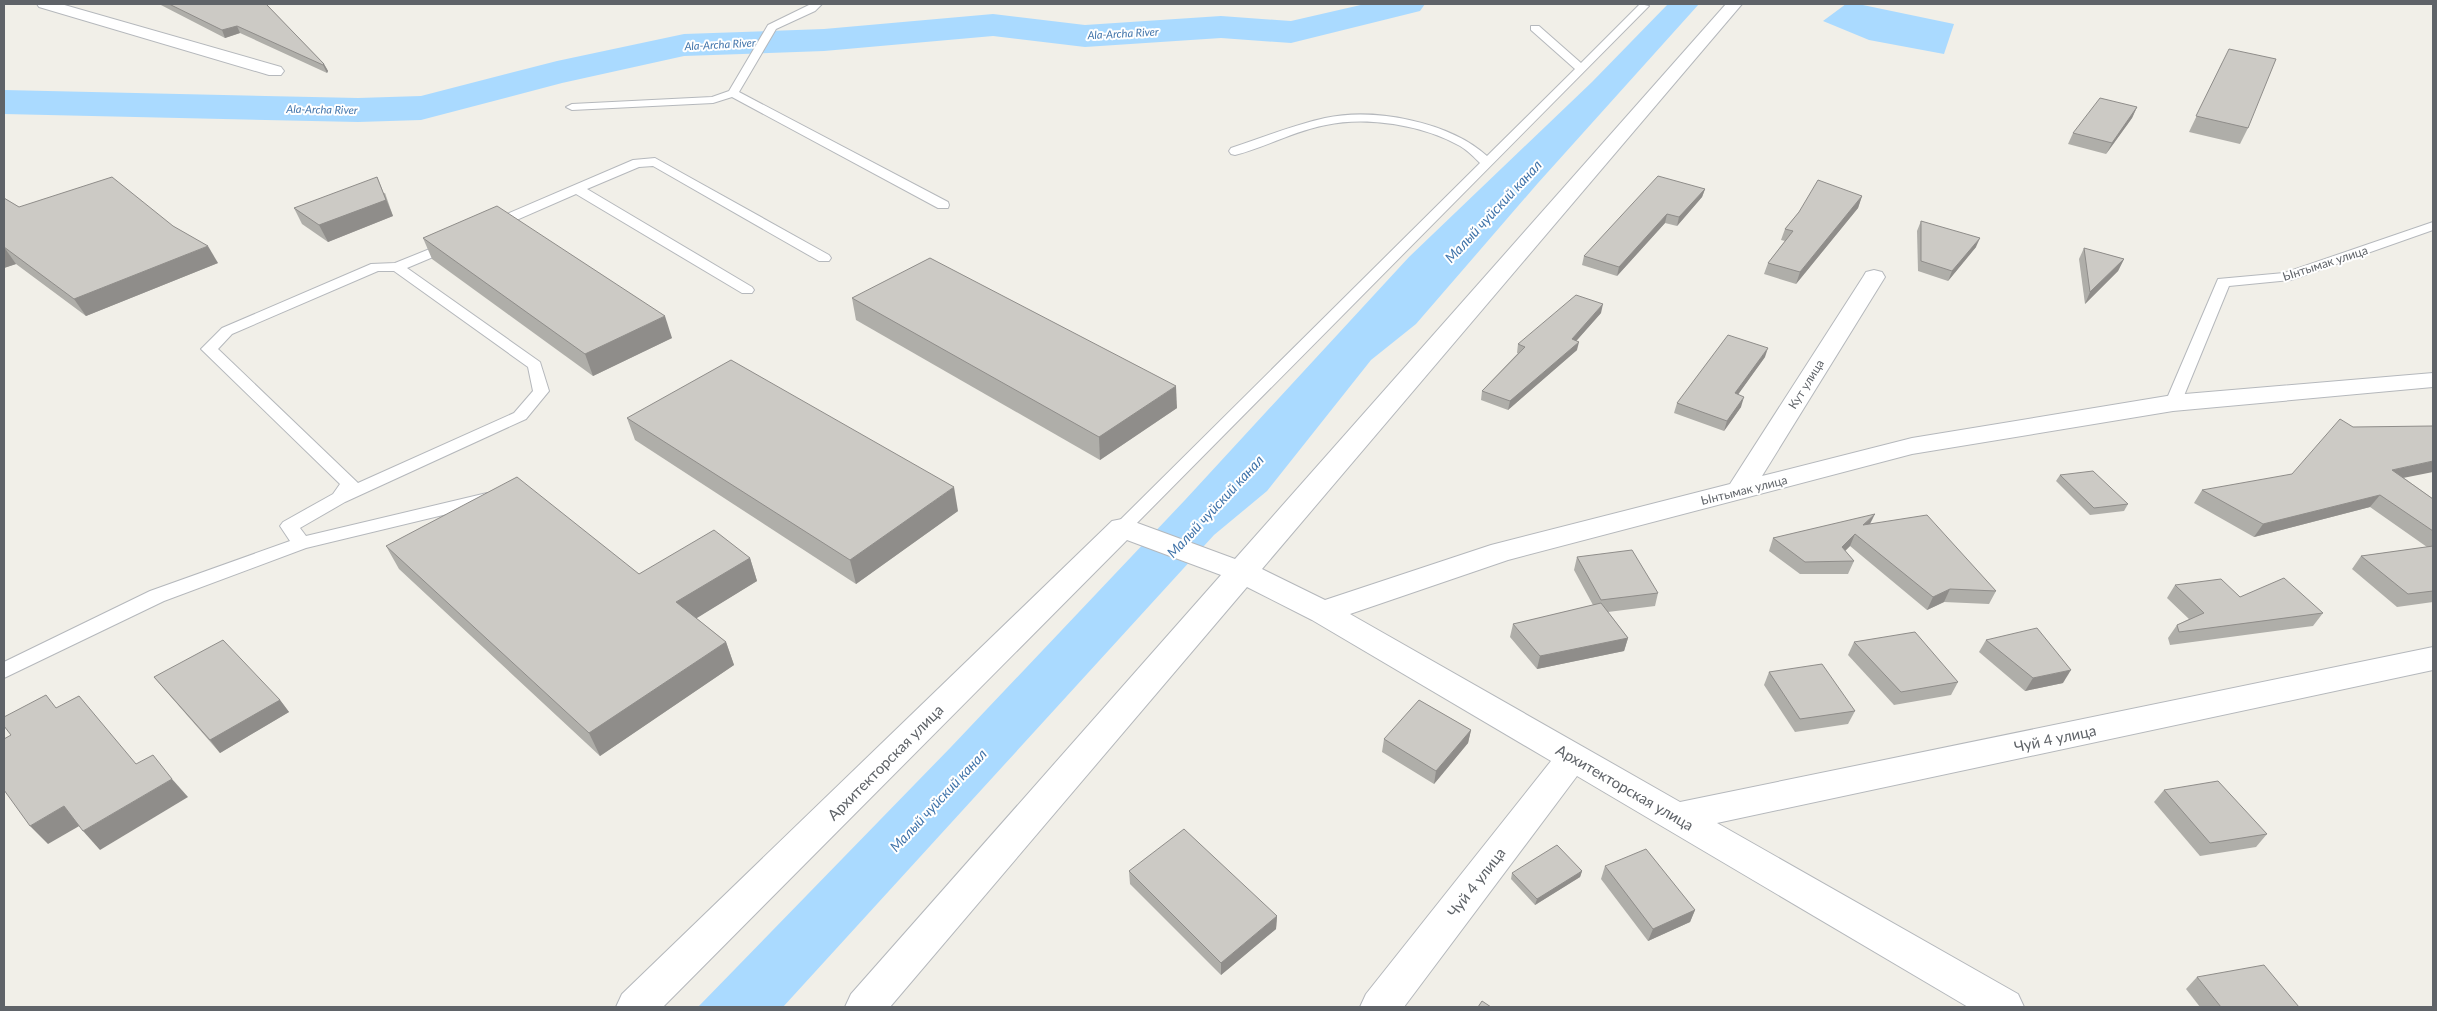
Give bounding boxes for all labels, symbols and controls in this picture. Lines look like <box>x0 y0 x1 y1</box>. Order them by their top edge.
water label: Ala-Archa River <box>1086 25 1159 41</box>
water label: Ala-Archa River <box>683 36 756 52</box>
water label: Ala-Archa River <box>285 102 358 116</box>
water label: Малый чуйский канал <box>1441 156 1545 266</box>
street label: Ынтымак улица <box>2281 242 2370 284</box>
street label: Кут улица <box>1785 356 1827 412</box>
water label: Малый чуйский канал <box>1163 451 1267 561</box>
street label: Ынтымак улица <box>1699 472 1789 508</box>
street label: Архитекторская улица <box>823 700 947 824</box>
street label: Чуй 4 улица <box>2012 721 2098 755</box>
street label: Архитекторская улица <box>1553 740 1697 834</box>
water label: Малый чуйский канал <box>886 745 990 855</box>
street label: Чуй 4 улица <box>1443 844 1509 920</box>

